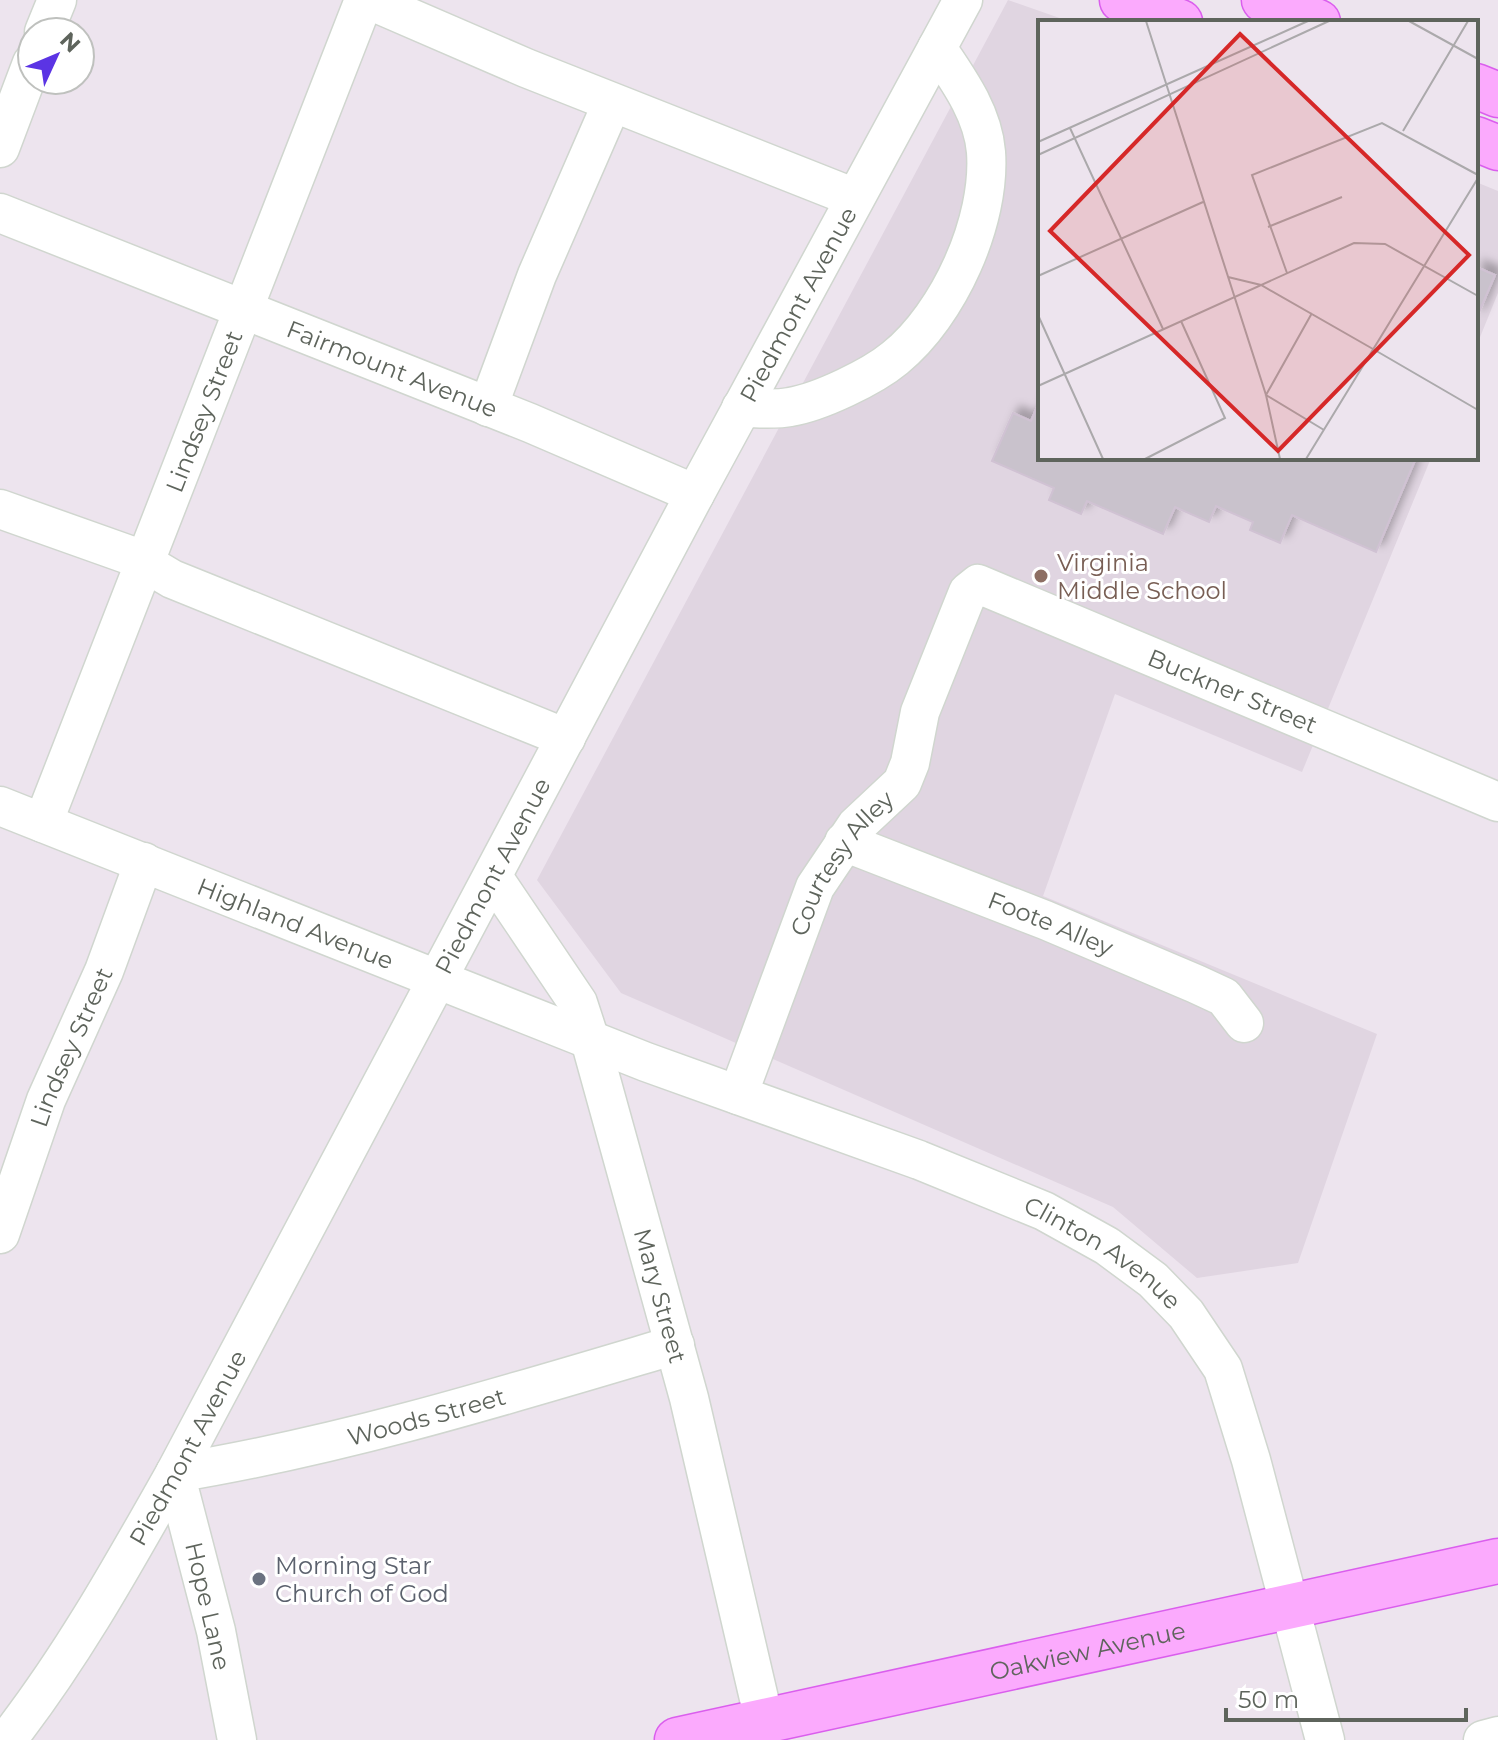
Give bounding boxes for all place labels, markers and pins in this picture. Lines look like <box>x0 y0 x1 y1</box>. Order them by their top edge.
place label: Virginia Middle School <box>1057 548 1227 605</box>
marker: Virginia Middle School <box>1032 567 1050 585</box>
place label: Morning Star Church of God <box>275 1551 449 1608</box>
marker: Morning Star Church of God <box>250 1570 268 1588</box>

